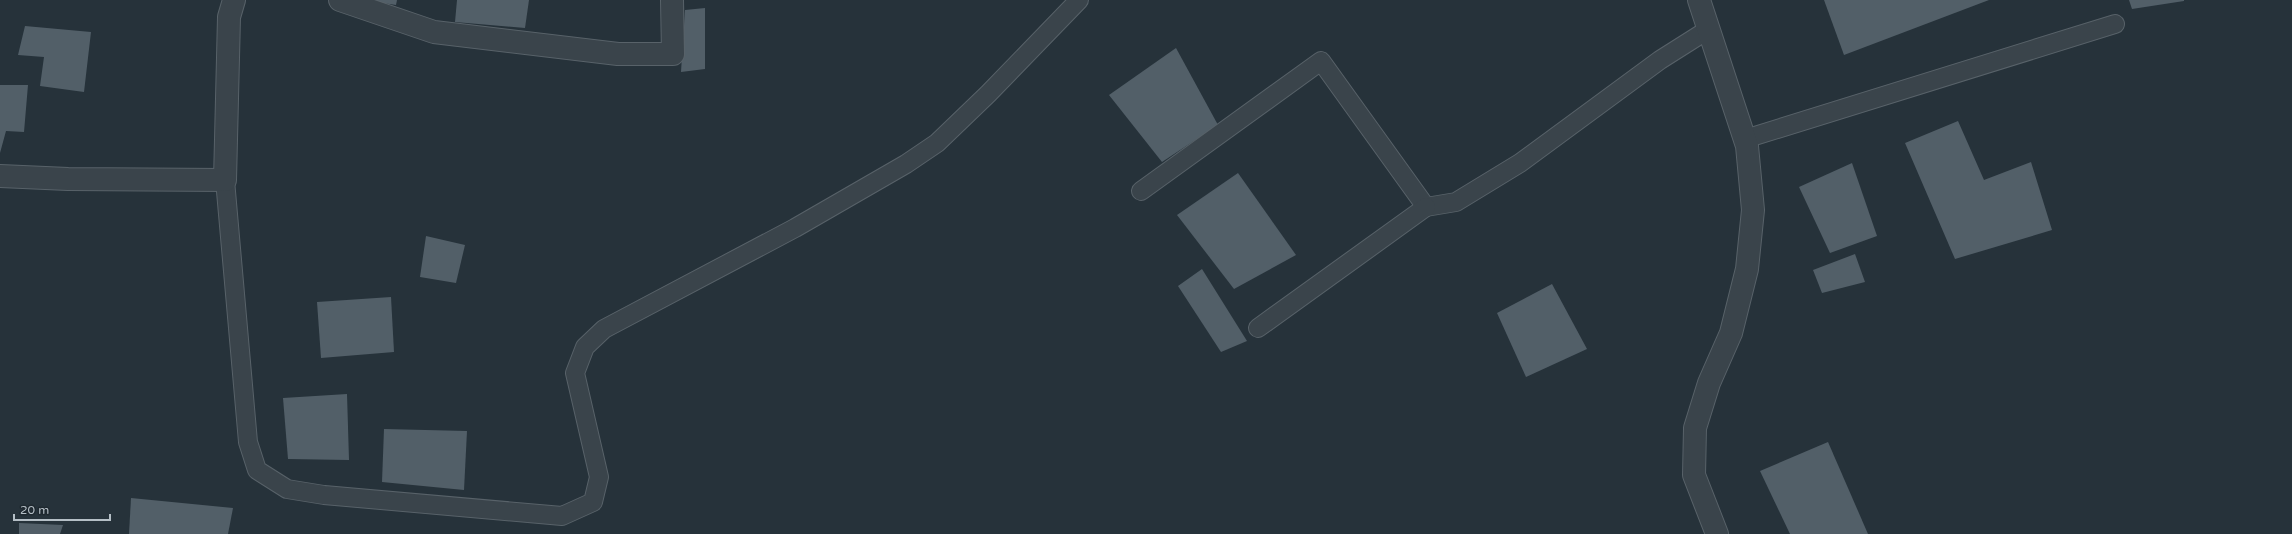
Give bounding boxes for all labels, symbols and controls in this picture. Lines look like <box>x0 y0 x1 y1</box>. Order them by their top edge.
scale bar <box>14 496 110 522</box>
text: 20 m <box>20 503 49 517</box>

